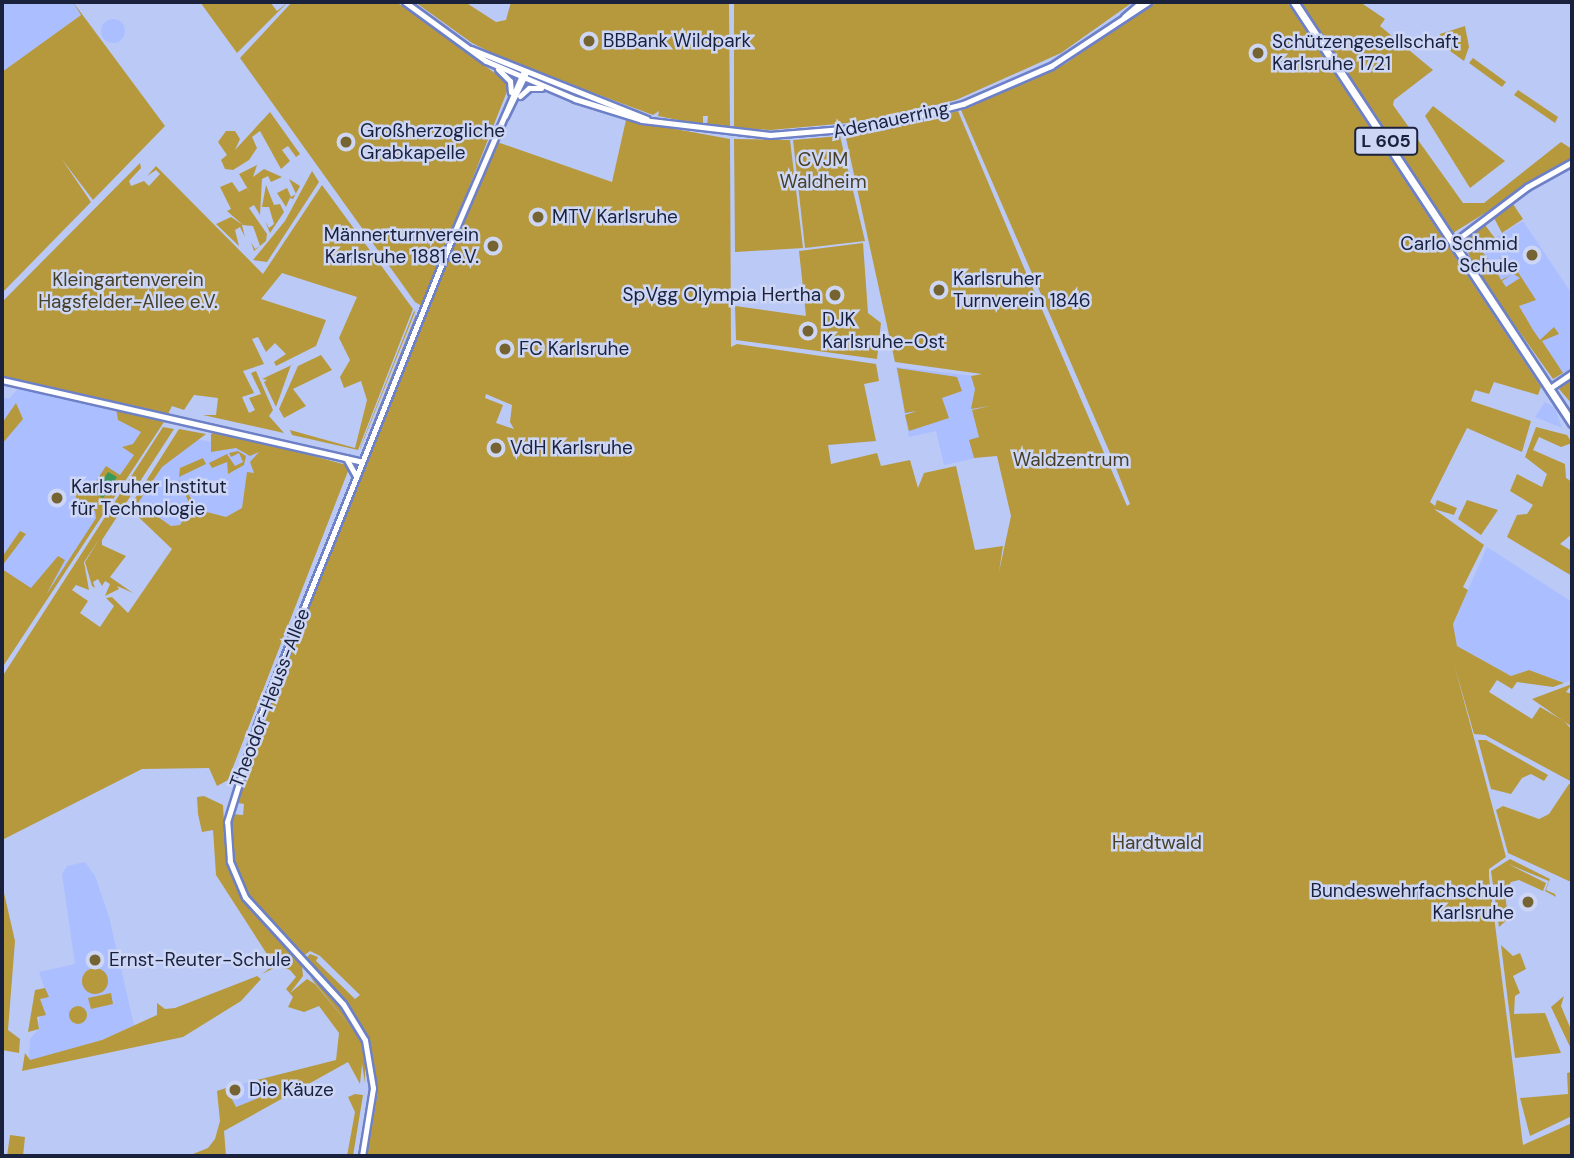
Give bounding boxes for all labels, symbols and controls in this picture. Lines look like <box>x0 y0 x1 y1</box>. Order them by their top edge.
place label: BBBank Wildpark <box>603 30 751 52</box>
place label: Schützengesellschaft Karlsruhe 1721 <box>1272 31 1459 75</box>
marker: BBBank Wildpark <box>581 33 597 49</box>
marker: Schützengesellschaft Karlsruhe 1721 <box>1250 45 1266 61</box>
street label: Adenauerring <box>831 97 951 143</box>
place label: Großherzogliche Grabkapelle <box>360 120 505 164</box>
road number: L 605 <box>1353 126 1419 156</box>
marker: Großherzogliche Grabkapelle <box>338 134 354 150</box>
park label: CVJM Waldheim <box>779 149 867 193</box>
place label: MTV Karlsruhe <box>552 206 678 228</box>
marker: MTV Karlsruhe <box>530 209 546 225</box>
place label: Männerturnverein Karlsruhe 1881 e.V. <box>324 224 479 268</box>
place label: Carlo Schmid Schule <box>1400 233 1518 277</box>
marker: Männerturnverein Karlsruhe 1881 e.V. <box>485 238 501 254</box>
marker: Carlo Schmid Schule <box>1524 247 1540 263</box>
place label: Karlsruher Turnverein 1846 <box>953 268 1091 312</box>
park label: Kleingartenverein Hagsfelder-Allee e.V. <box>38 269 218 313</box>
marker: Karlsruher Turnverein 1846 <box>931 282 947 298</box>
place label: SpVgg Olympia Hertha <box>623 284 821 306</box>
marker: SpVgg Olympia Hertha <box>827 287 843 303</box>
place label: DJK Karlsruhe-Ost <box>822 309 945 353</box>
marker: DJK Karlsruhe-Ost <box>800 323 816 339</box>
place label: FC Karlsruhe <box>519 338 629 360</box>
marker: FC Karlsruhe <box>497 341 513 357</box>
place label: VdH Karlsruhe <box>510 437 633 459</box>
marker: VdH Karlsruhe <box>488 440 504 456</box>
park label: Waldzentrum <box>1013 449 1129 471</box>
place label: Karlsruher Institut für Technologie <box>71 476 227 520</box>
marker: Karlsruher Institut für Technologie <box>49 490 65 506</box>
street label: Theodor-Heuss-Allee <box>225 605 315 791</box>
park label: Hardtwald <box>1112 832 1202 854</box>
place label: Bundeswehrfachschule Karlsruhe <box>1311 880 1514 924</box>
marker: Bundeswehrfachschule Karlsruhe <box>1520 894 1536 910</box>
place label: Ernst-Reuter-Schule <box>109 949 291 971</box>
marker: Ernst-Reuter-Schule <box>87 952 103 968</box>
place label: Die Käuze <box>249 1079 334 1101</box>
marker: Die Käuze <box>227 1082 243 1098</box>

